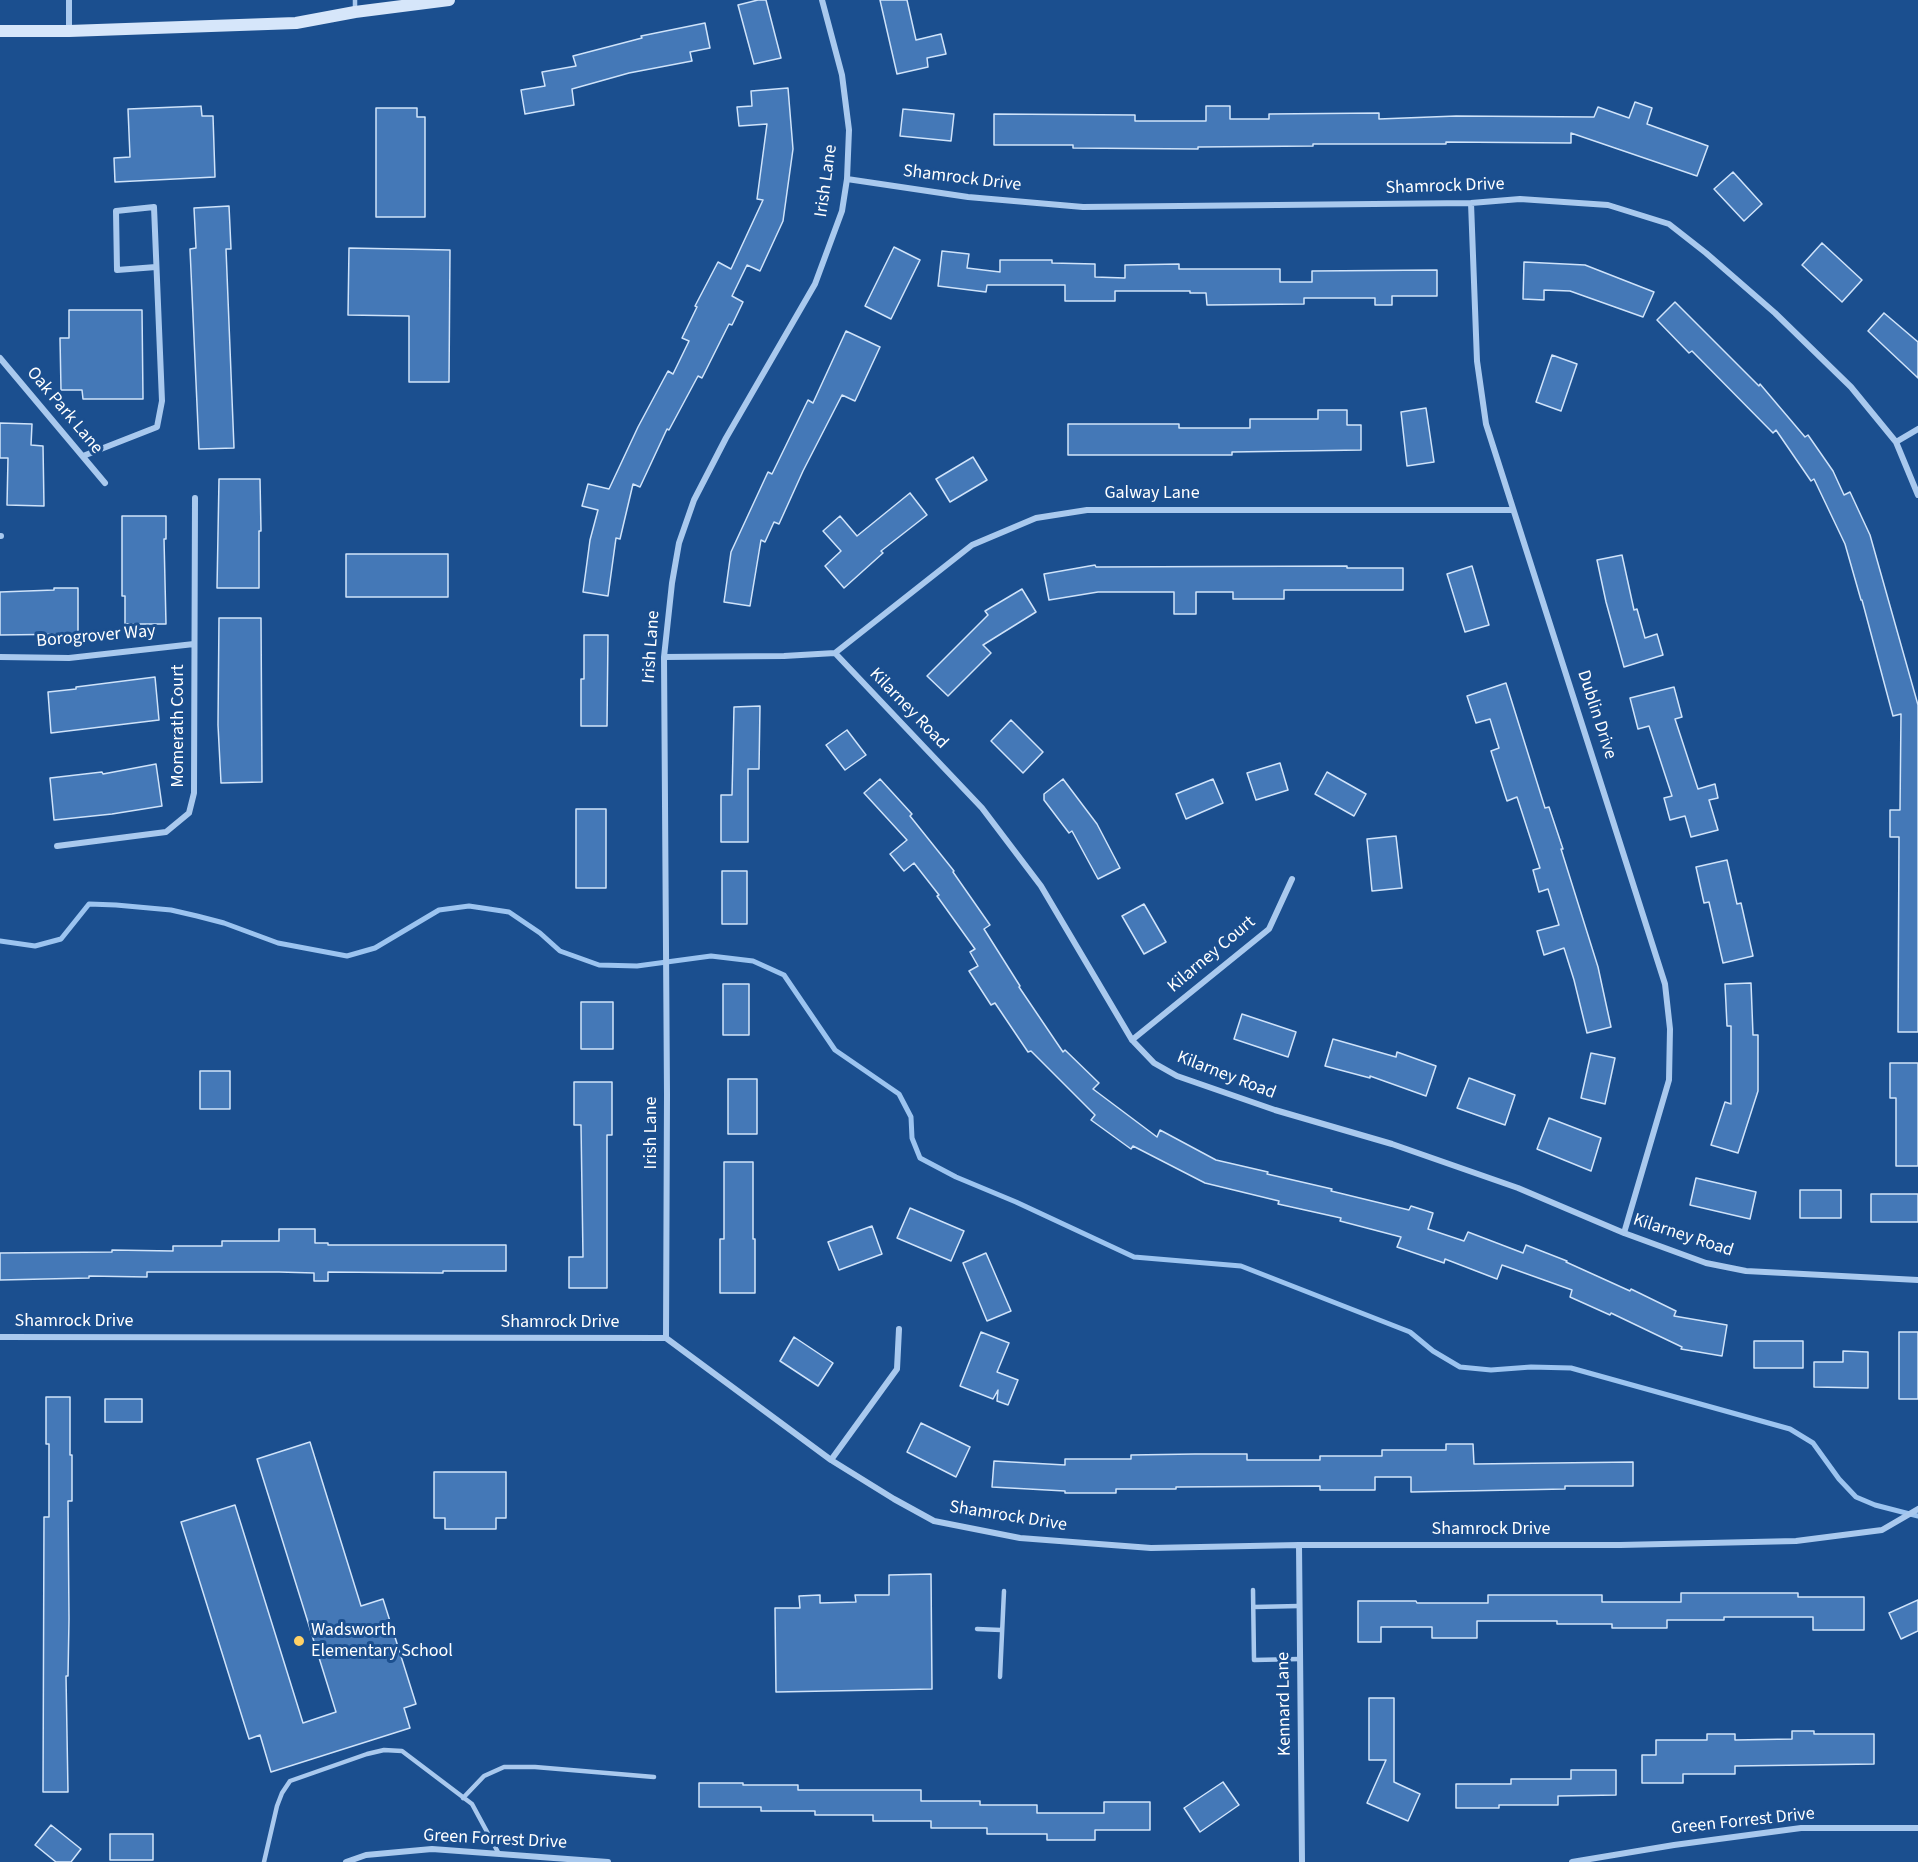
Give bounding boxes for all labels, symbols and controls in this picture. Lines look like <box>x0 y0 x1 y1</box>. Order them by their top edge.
street label: Irish Lane <box>811 143 843 219</box>
street label: Shamrock Drive <box>902 161 1022 197</box>
street label: Shamrock Drive <box>1385 174 1505 200</box>
street label: Oak Park Lane <box>21 363 107 459</box>
street label: Galway Lane <box>1104 483 1200 505</box>
street label: Irish Lane <box>639 610 665 684</box>
street label: Borogrover Way <box>36 621 156 653</box>
street label: Kilarney Road <box>864 664 952 754</box>
street label: Momerath Court <box>168 665 190 787</box>
street label: Dublin Drive <box>1571 668 1621 762</box>
street label: Kilarney Court <box>1164 912 1260 998</box>
street label: Kilarney Road <box>1173 1047 1279 1105</box>
street label: Irish Lane <box>641 1097 663 1169</box>
street label: Kilarney Road <box>1630 1210 1736 1262</box>
street label: Shamrock Drive <box>15 1311 133 1333</box>
street label: Shamrock Drive <box>501 1312 619 1334</box>
street label: Shamrock Drive <box>948 1497 1068 1537</box>
street label: Shamrock Drive <box>1432 1519 1550 1541</box>
place label: Wadsworth Elementary School <box>311 1620 453 1662</box>
marker: Wadsworth Elementary School <box>292 1634 306 1648</box>
street label: Kennard Lane <box>1273 1652 1297 1756</box>
street label: Green Forrest Drive <box>1670 1804 1816 1840</box>
street label: Green Forrest Drive <box>423 1825 567 1855</box>

